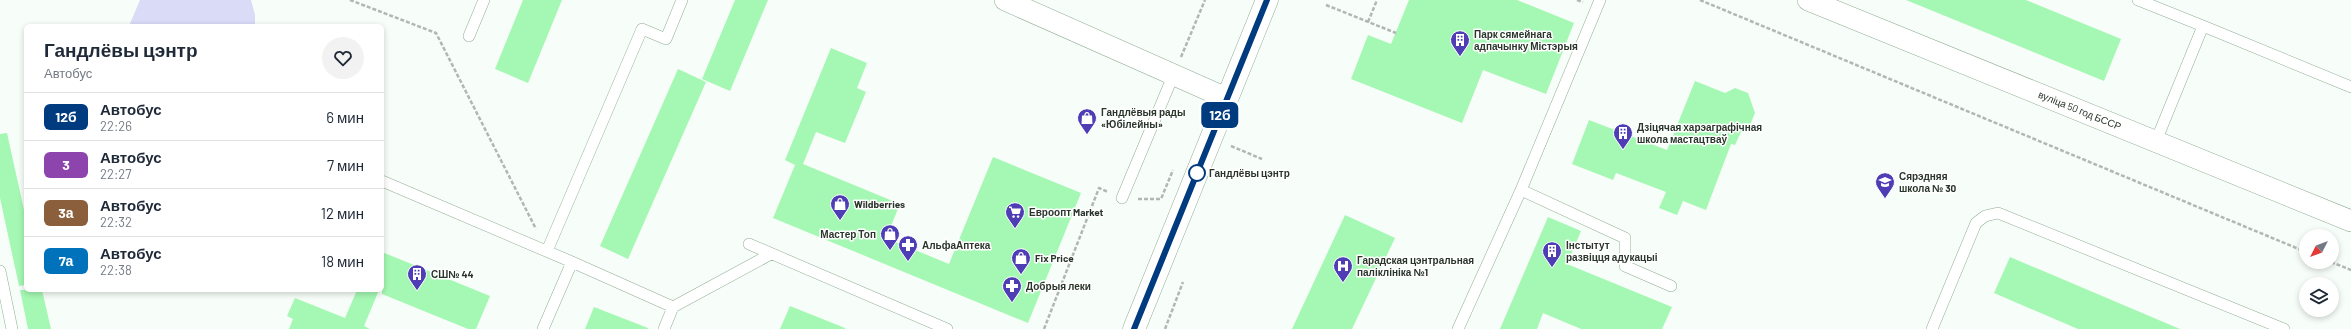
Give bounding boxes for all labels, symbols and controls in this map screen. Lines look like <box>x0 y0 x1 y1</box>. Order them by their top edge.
place label: Парк сямейнага адпачынку Містэрыя <box>1474 28 1578 52</box>
building icon: Парк сямейнага адпачынку Містэрыя <box>1449 29 1471 57</box>
button: heart <box>322 37 364 79</box>
text: Гандлёвы цэнтр <box>44 38 198 61</box>
text: Автобус <box>44 65 92 81</box>
street label: вуліца 50 год БССР <box>2037 88 2123 132</box>
text: Автобус <box>100 100 162 118</box>
line badge: 12б <box>1197 102 1243 128</box>
place label: Гандлёвыя рады «Юбілейны» <box>1101 106 1185 130</box>
text: 12б <box>1209 106 1231 123</box>
shop icon: Гандлёвыя рады «Юбілейны» <box>1076 107 1098 135</box>
text: 12б <box>55 108 77 125</box>
text: 6 мин <box>326 108 364 126</box>
text: 22:26 <box>100 118 132 134</box>
place label: Дзіцячая харэаграфічная школа мастацтваў <box>1637 121 1762 145</box>
building icon: Дзіцячая харэаграфічная школа мастацтваў <box>1612 122 1634 150</box>
text: Автобус <box>100 148 162 166</box>
text: 3 <box>62 156 70 173</box>
text: 7 мин <box>327 156 364 174</box>
marker: Гандлёвы цэнтр <box>1188 164 1206 182</box>
text: 22:27 <box>100 166 131 182</box>
place label: Гандлёвы цэнтр <box>1209 167 1290 179</box>
place label: Сярэдняя школа № 30 <box>1899 170 1957 194</box>
school or university icon: Сярэдняя школа № 30 <box>1874 171 1896 199</box>
shop icon: Wildberries <box>829 193 851 221</box>
text: Автобус <box>100 196 162 214</box>
place label: Wildberries <box>854 198 905 210</box>
supermarket icon: Евроопт Market <box>1004 201 1026 229</box>
text: 3а <box>58 204 74 221</box>
text: 12 мин <box>321 204 364 222</box>
place label: Евроопт Market <box>1029 206 1104 218</box>
text: 22:32 <box>100 214 132 230</box>
shop icon: Мастер Топ <box>879 223 901 251</box>
place label: Мастер Топ <box>820 228 876 240</box>
north arrow <box>2299 229 2339 269</box>
map controls <box>2299 229 2339 317</box>
pharmacy icon: АльфаАптека <box>897 234 919 262</box>
place label: АльфаАптека <box>922 239 991 251</box>
place label: Інстытут развіцця адукацыі <box>1566 239 1658 263</box>
building icon: Інстытут развіцця адукацыі <box>1541 240 1563 268</box>
text: Автобус <box>100 244 162 262</box>
shop icon: Fix Price <box>1010 247 1032 275</box>
text: 7а <box>59 252 73 269</box>
text: 18 мин <box>321 252 364 270</box>
place label: Fix Price <box>1035 252 1074 264</box>
place label: Гарадская цэнтральная паліклініка №1 <box>1357 254 1474 278</box>
hospital icon: Гарадская цэнтральная паліклініка №1 <box>1332 255 1354 283</box>
text: 22:38 <box>100 262 132 278</box>
building icon: СШ№ 44 <box>406 263 428 291</box>
place label: СШ№ 44 <box>431 268 474 280</box>
pharmacy icon: Добрыя леки <box>1001 275 1023 303</box>
button: layers <box>2299 277 2339 317</box>
place label: Добрыя леки <box>1026 280 1091 292</box>

